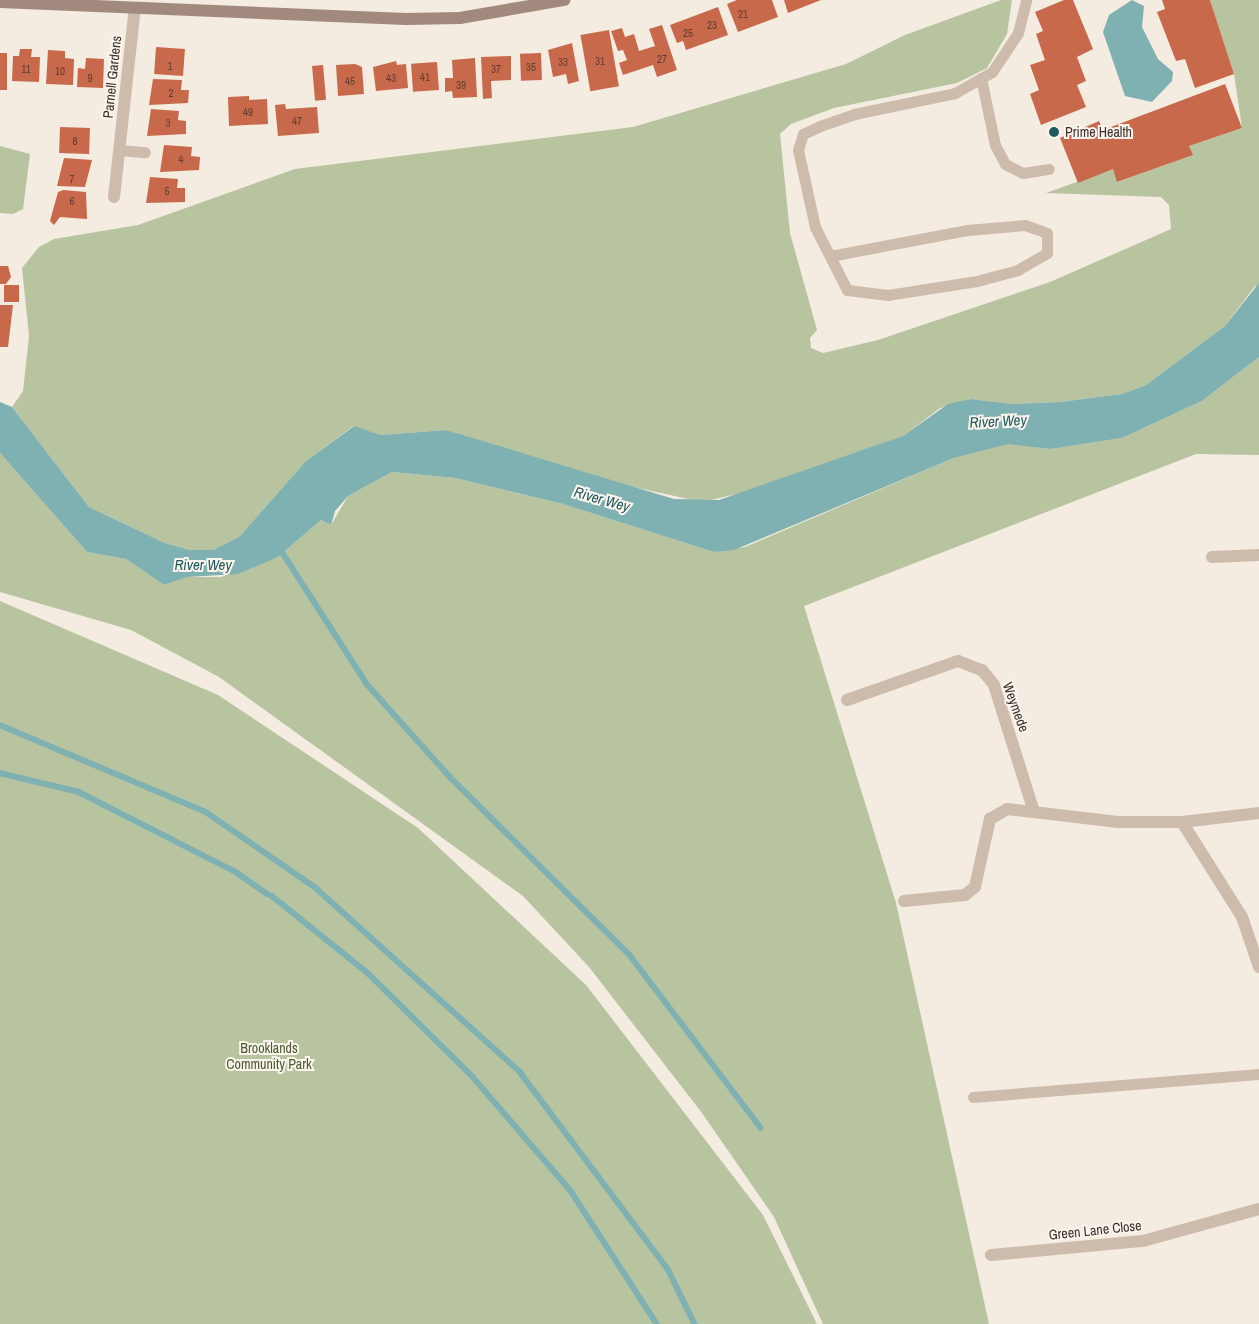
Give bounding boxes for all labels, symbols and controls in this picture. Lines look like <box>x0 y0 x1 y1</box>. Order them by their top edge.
house number: 21 <box>738 7 748 21</box>
house number: 23 <box>707 18 717 32</box>
house number: 25 <box>683 26 693 40</box>
street label: Parnell Gardens <box>99 35 125 119</box>
house number: 27 <box>657 52 667 66</box>
house number: 31 <box>595 54 605 68</box>
house number: 33 <box>558 55 568 69</box>
house number: 1 <box>167 59 173 73</box>
house number: 35 <box>526 60 536 74</box>
house number: 11 <box>21 62 31 76</box>
house number: 37 <box>491 62 501 76</box>
house number: 10 <box>55 64 65 78</box>
house number: 41 <box>420 70 430 84</box>
house number: 9 <box>87 71 93 85</box>
house number: 43 <box>386 71 396 85</box>
house number: 45 <box>345 74 355 88</box>
house number: 39 <box>456 78 466 92</box>
house number: 2 <box>168 86 174 100</box>
house number: 49 <box>243 105 253 119</box>
house number: 47 <box>292 114 302 128</box>
house number: 3 <box>165 116 171 130</box>
place label: Prime Health <box>1065 124 1132 140</box>
marker: Prime Health <box>1047 125 1061 139</box>
house number: 8 <box>72 134 78 148</box>
house number: 4 <box>178 152 184 166</box>
house number: 7 <box>69 172 75 186</box>
house number: 5 <box>164 184 170 198</box>
house number: 6 <box>69 194 75 208</box>
water label: River Wey <box>969 411 1027 431</box>
water label: River Wey <box>572 482 632 516</box>
water label: River Wey <box>174 556 232 574</box>
street label: Weymede <box>999 680 1033 734</box>
park label: Brooklands Community Park <box>226 1040 312 1072</box>
street label: Green Lane Close <box>1048 1217 1142 1243</box>

